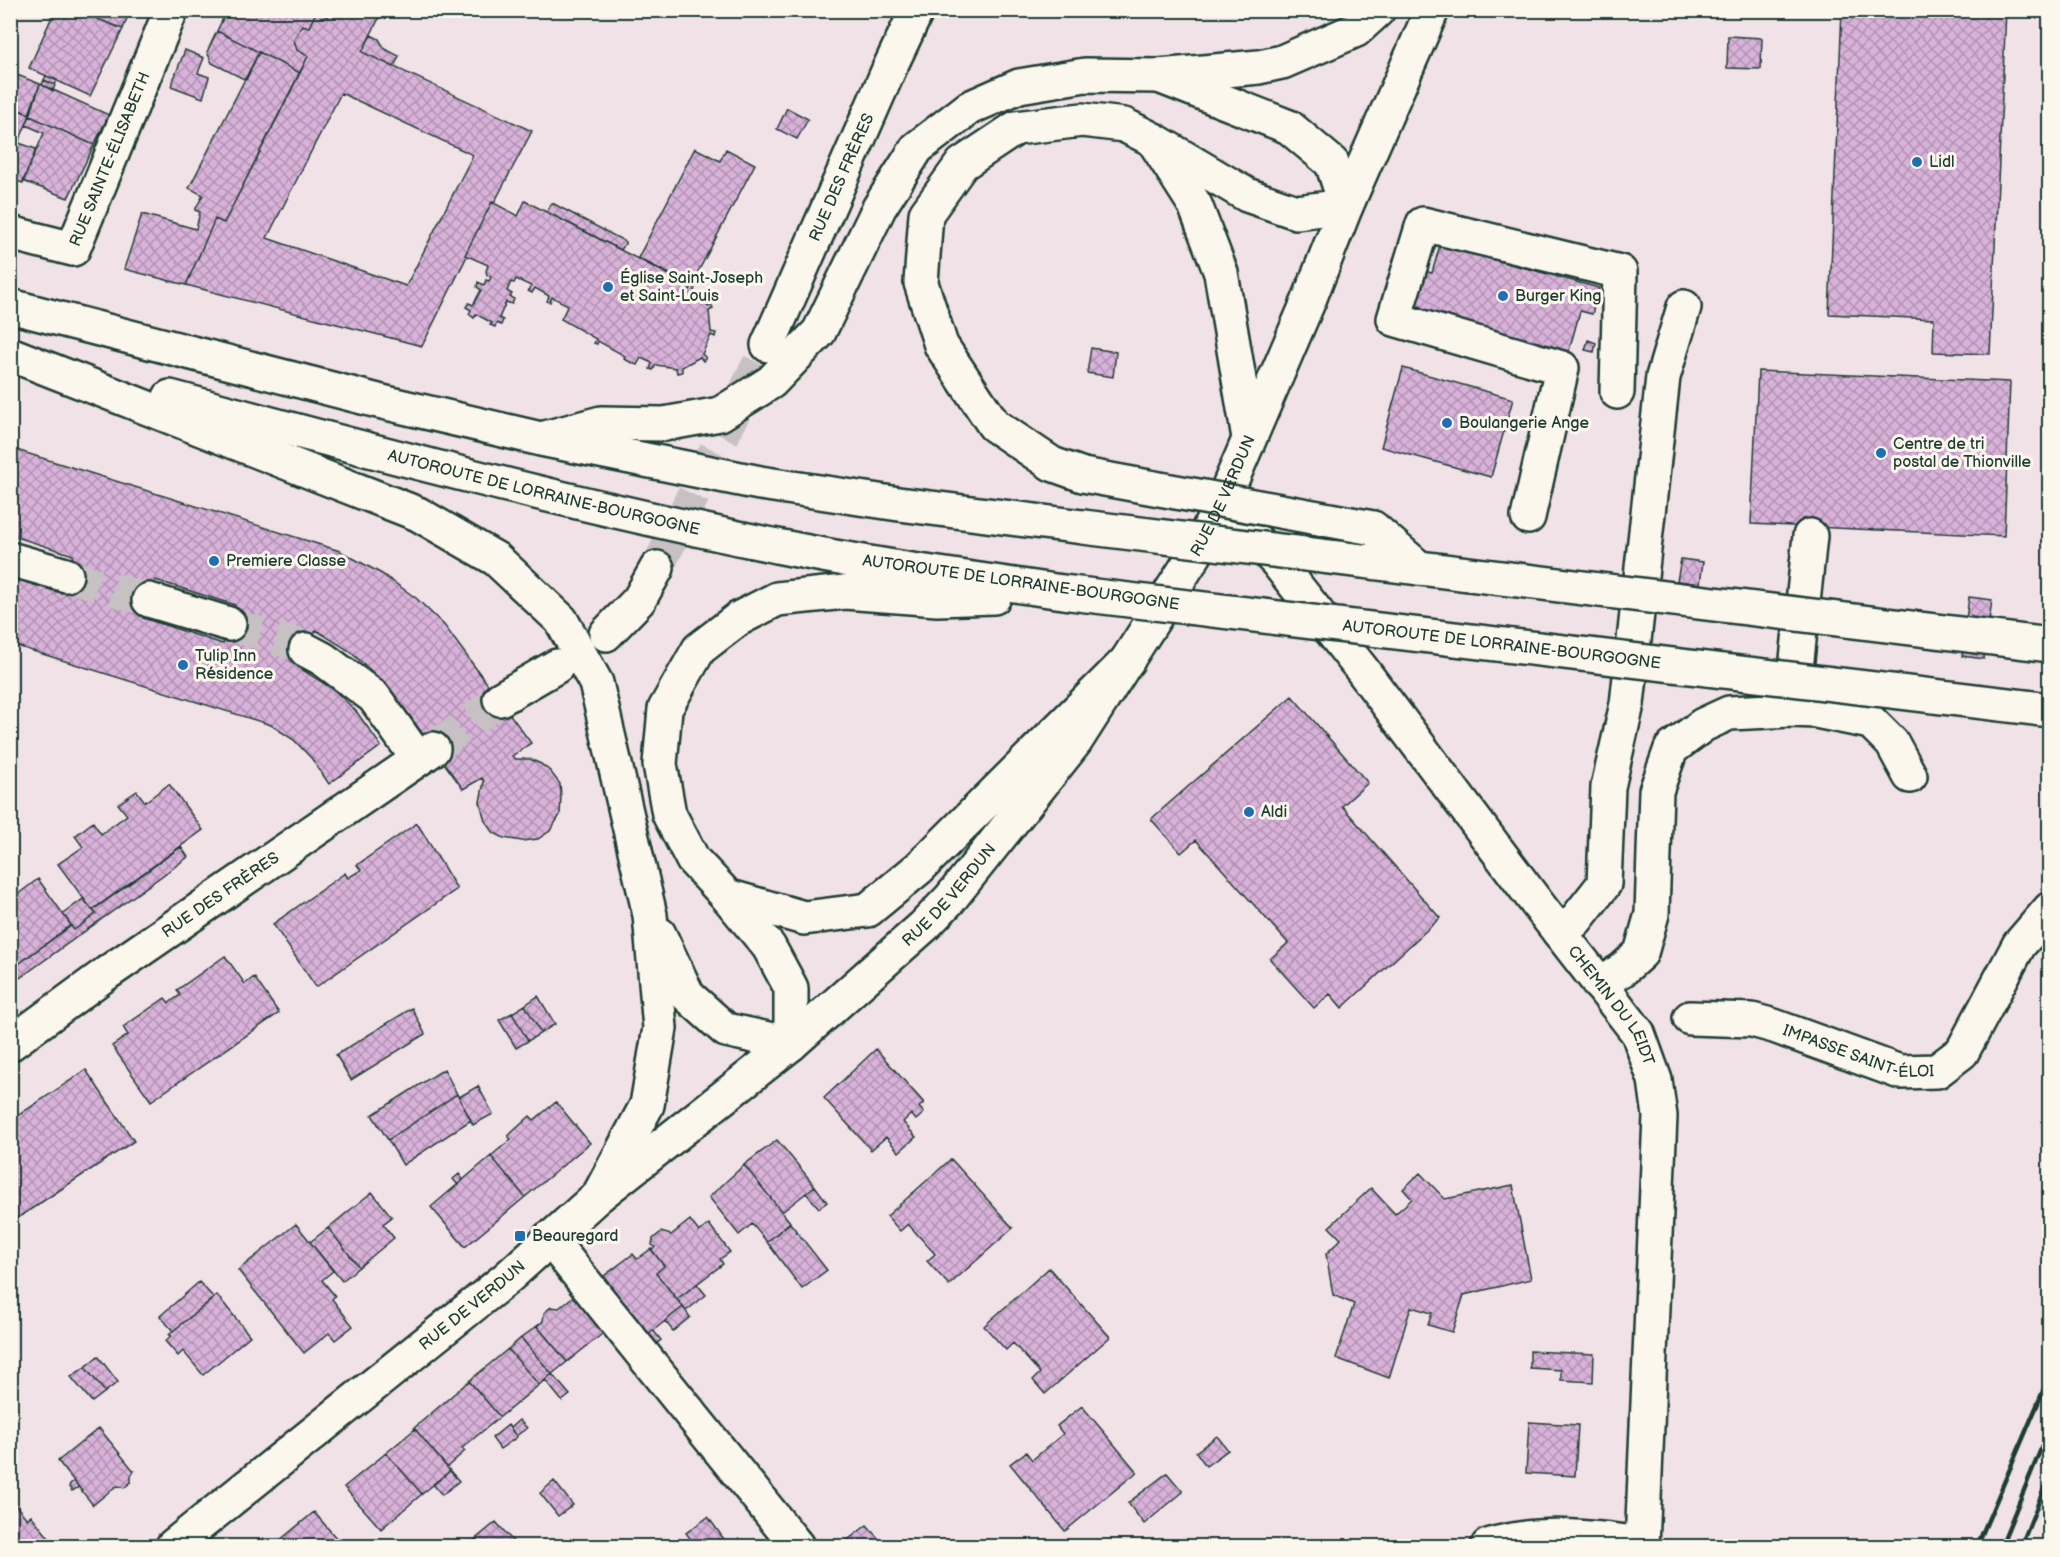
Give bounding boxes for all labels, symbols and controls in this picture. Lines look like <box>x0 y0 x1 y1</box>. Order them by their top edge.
street label: RUE SAINTE-ÉLISABETH <box>66 69 154 249</box>
street label: RUE DES FRÈRES <box>805 110 878 244</box>
place label: Lidl <box>1929 153 1955 172</box>
marker: Lidl <box>1910 155 1924 169</box>
place label: Église Saint-Joseph et Saint-Louis <box>620 267 763 306</box>
marker: Église Saint-Joseph et Saint-Louis <box>601 280 615 294</box>
place label: Burger King <box>1515 287 1602 306</box>
marker: Burger King <box>1496 289 1510 303</box>
place label: Boulangerie Ange <box>1459 414 1589 433</box>
marker: Boulangerie Ange <box>1440 416 1454 430</box>
street label: RUE DE VERDUN <box>1187 433 1259 560</box>
place label: Centre de tri postal de Thionville <box>1893 435 2031 472</box>
street label: AUTOROUTE DE LORRAINE-BOURGOGNE <box>386 446 702 539</box>
marker: Centre de tri postal de Thionville <box>1874 446 1888 460</box>
street label: AUTOROUTE DE LORRAINE-BOURGOGNE <box>861 551 1181 615</box>
place label: Premiere Classe <box>226 552 346 571</box>
marker: Premiere Classe <box>207 554 221 568</box>
street label: AUTOROUTE DE LORRAINE-BOURGOGNE <box>1342 616 1662 673</box>
place label: Tulip Inn Résidence <box>195 647 274 684</box>
marker: Tulip Inn Résidence <box>176 658 190 672</box>
place label: Aldi <box>1261 803 1287 822</box>
marker: Aldi <box>1242 805 1256 819</box>
street label: RUE DE VERDUN <box>898 840 1000 950</box>
street label: RUE DES FRÈRES <box>158 848 283 942</box>
street label: CHEMIN DU LEIDT <box>1564 942 1658 1068</box>
street label: IMPASSE SAINT-ÉLOI <box>1780 1021 1934 1082</box>
place label: Beauregard <box>532 1227 618 1246</box>
marker: Beauregard <box>513 1229 527 1243</box>
street label: RUE DE VERDUN <box>415 1257 529 1354</box>

